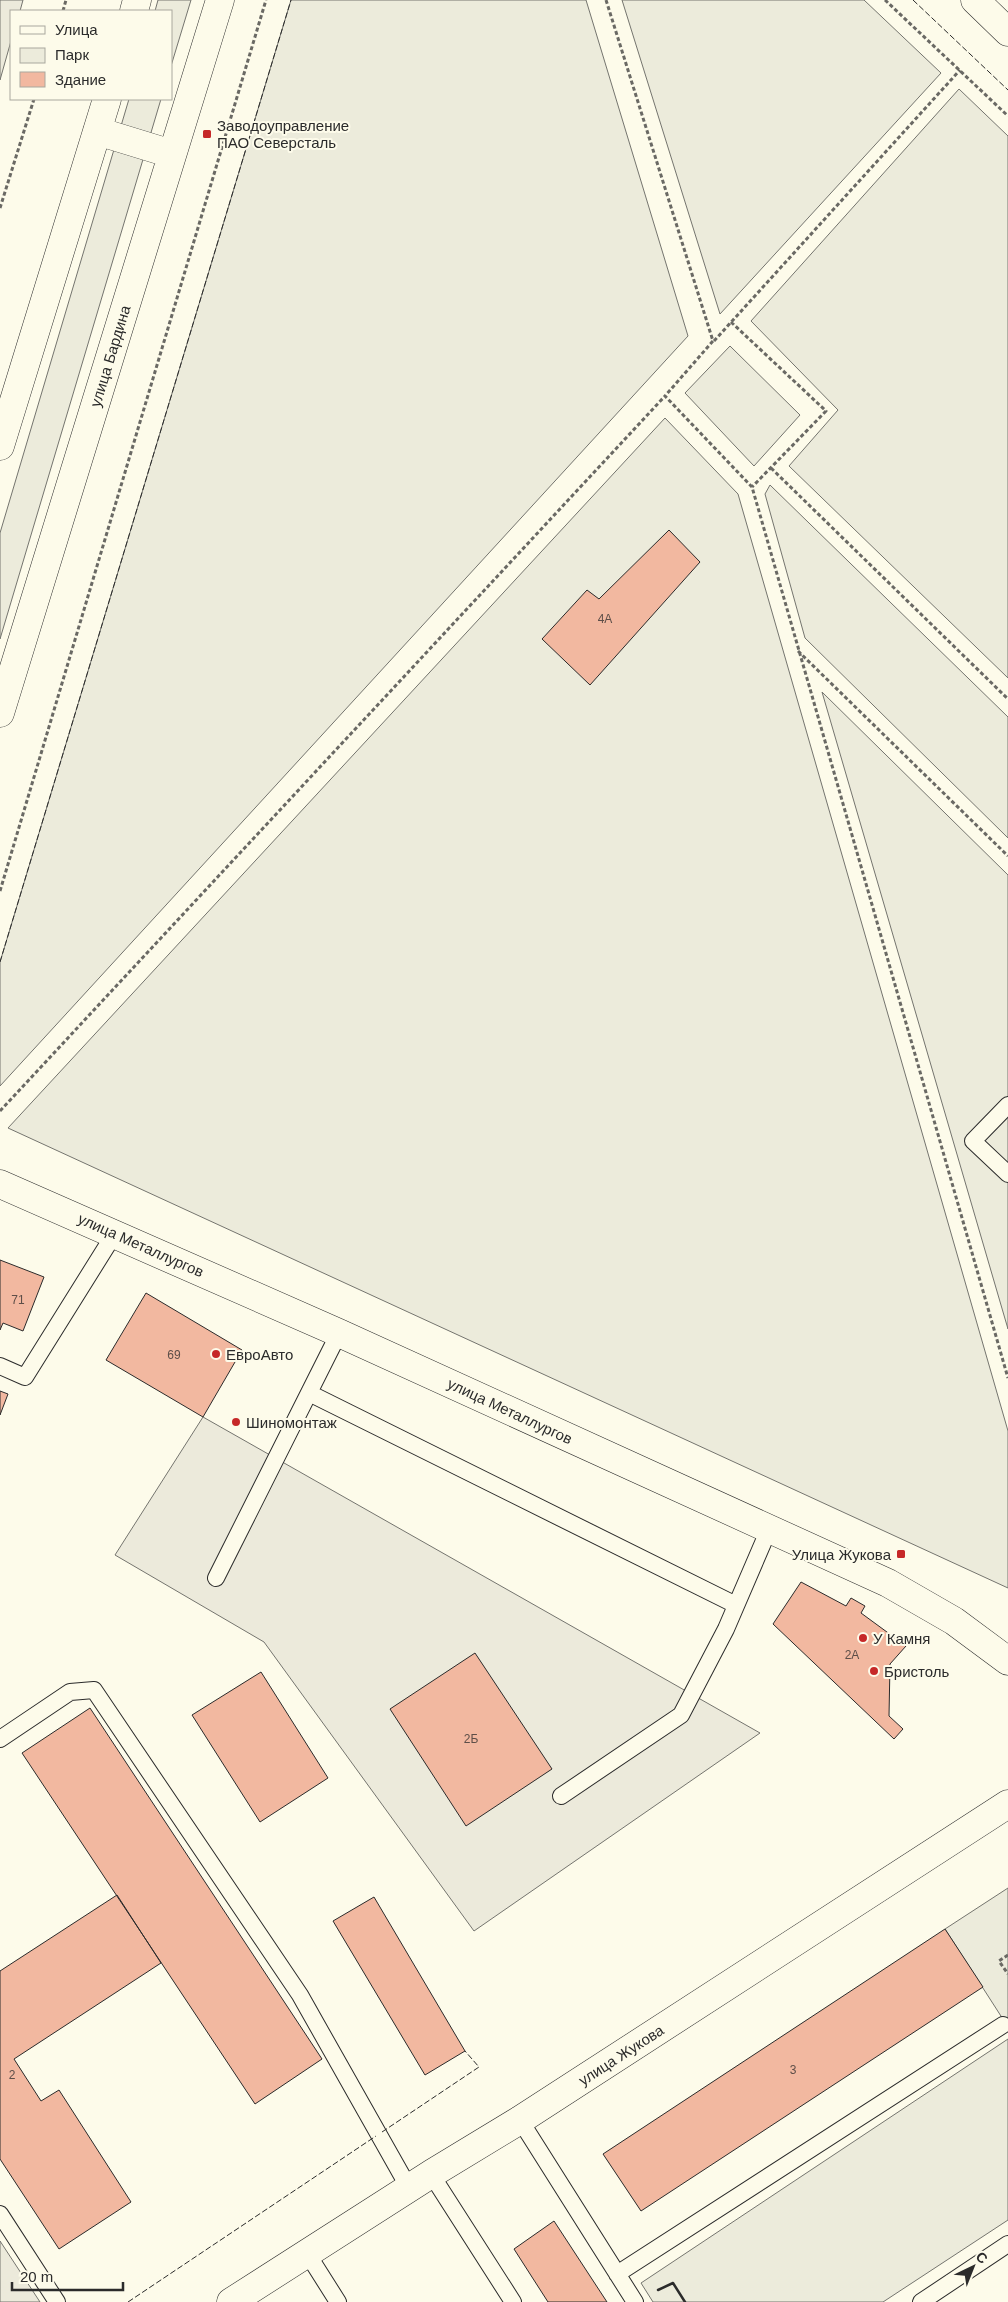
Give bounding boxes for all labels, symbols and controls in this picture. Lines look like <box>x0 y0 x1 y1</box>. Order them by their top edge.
legend <box>10 10 172 100</box>
text: Улица <box>55 21 98 38</box>
text: Парк <box>55 46 89 63</box>
text: Здание <box>55 71 106 88</box>
place label: Заводоуправление ПАО Северсталь <box>217 117 349 151</box>
marker: Заводоуправление ПАО Северсталь <box>201 128 213 140</box>
street label: улица Бардина <box>86 303 134 409</box>
house number: 4А <box>598 612 612 626</box>
street label: улица Металлургов <box>76 1210 206 1280</box>
house number: 71 <box>11 1293 25 1307</box>
place label: ЕвроАвто <box>226 1346 293 1363</box>
house number: 69 <box>167 1348 181 1362</box>
marker: ЕвроАвто <box>210 1348 222 1360</box>
street label: улица Металлургов <box>445 1375 575 1447</box>
place label: Шиномонтаж <box>246 1414 337 1431</box>
marker: Шиномонтаж <box>230 1416 242 1428</box>
place label: Улица Жукова <box>792 1546 892 1563</box>
marker: Улица Жукова <box>895 1548 907 1560</box>
place label: У Камня <box>873 1630 931 1647</box>
marker: У Камня <box>857 1632 869 1644</box>
house number: 2А <box>845 1648 859 1662</box>
place label: Бристоль <box>884 1663 950 1680</box>
marker: Бристоль <box>868 1665 880 1677</box>
house number: 2Б <box>464 1732 478 1746</box>
street label: улица Жукова <box>575 2021 667 2089</box>
house number: 3 <box>790 2063 797 2077</box>
house number: 2 <box>9 2068 16 2082</box>
north arrow <box>948 2242 998 2292</box>
text: С <box>973 2248 991 2267</box>
scale bar <box>12 2260 124 2292</box>
text: 20 m <box>20 2268 53 2285</box>

